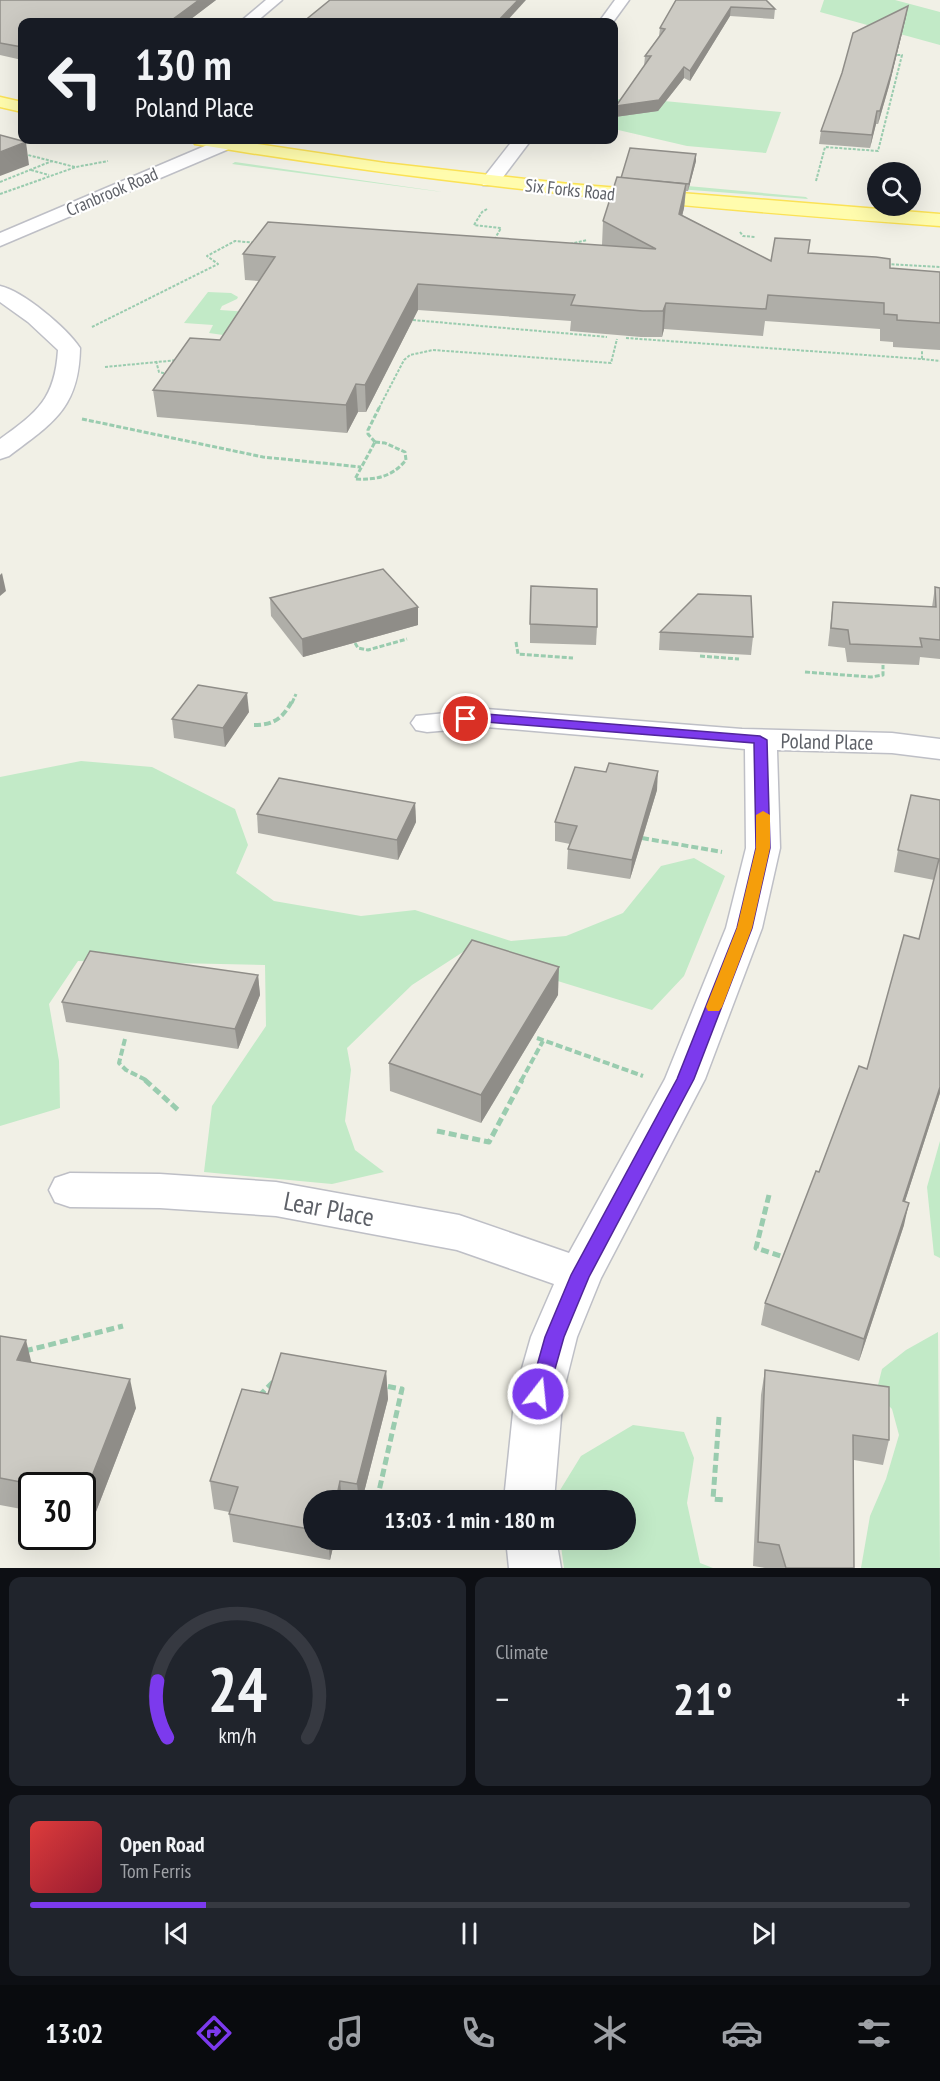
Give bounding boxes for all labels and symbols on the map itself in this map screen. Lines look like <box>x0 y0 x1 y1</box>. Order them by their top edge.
street label: Cranbrook Road <box>62 162 161 221</box>
street label: Six Forks Road <box>524 173 616 206</box>
pin <box>440 693 491 744</box>
street label: Poland Place <box>781 727 874 756</box>
street label: Lear Place <box>281 1184 377 1233</box>
position arrow <box>506 1362 570 1426</box>
speed limit sign: 30 <box>18 1472 96 1550</box>

